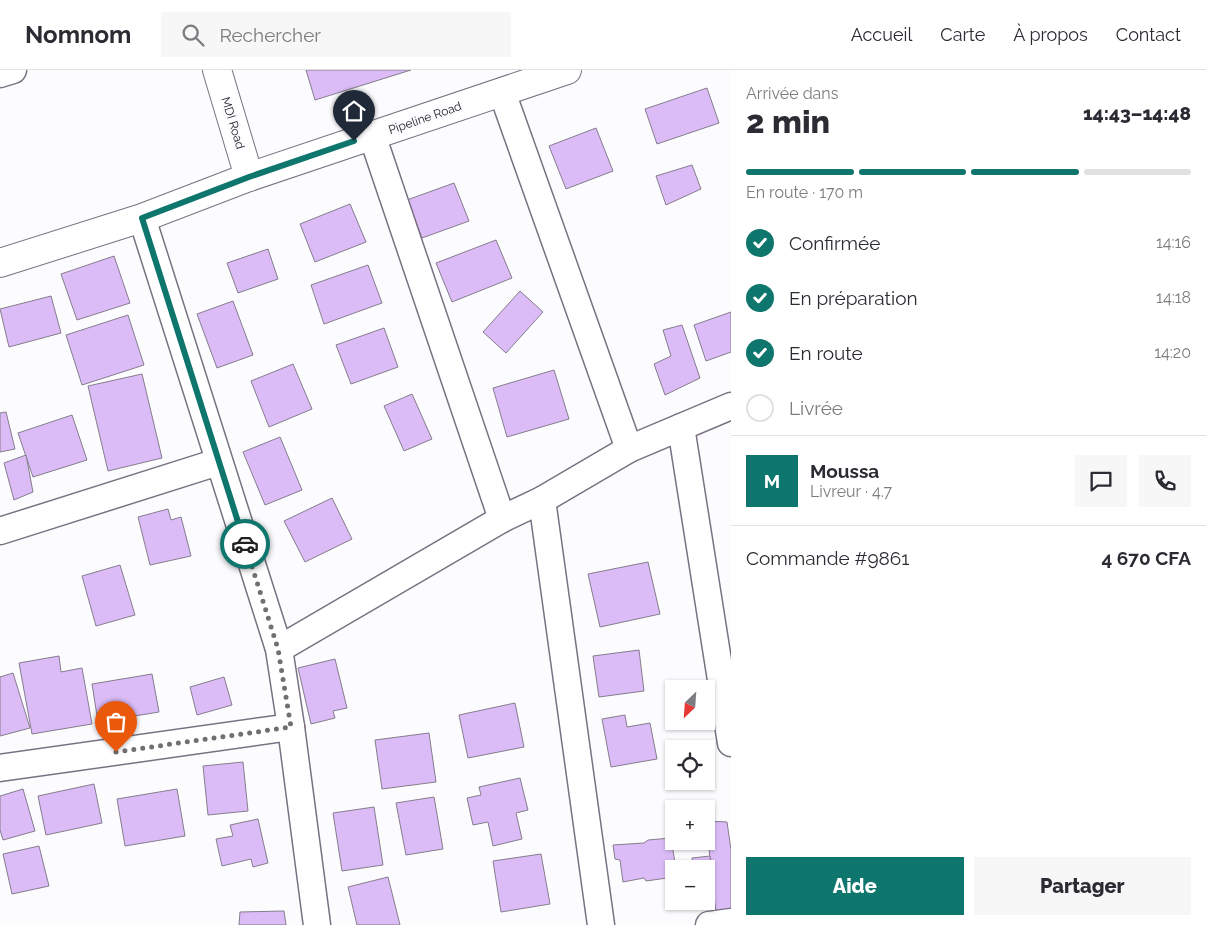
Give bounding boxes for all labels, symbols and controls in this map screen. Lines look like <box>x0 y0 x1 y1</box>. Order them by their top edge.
search box <box>161 12 511 57</box>
text: Nomnom <box>25 20 131 49</box>
icon: search <box>179 21 207 49</box>
text: Rechercher <box>219 24 321 46</box>
text: Accueil <box>851 24 912 45</box>
text: Carte <box>940 24 985 45</box>
text: À propos <box>1013 24 1088 45</box>
text: Contact <box>1116 24 1181 45</box>
text: Arrivée dans <box>746 84 838 103</box>
pin <box>333 90 375 141</box>
street label: MDI Road <box>218 95 248 151</box>
icon: home <box>340 97 368 125</box>
street label: Pipeline Road <box>387 99 463 137</box>
text: 14:43–14:48 <box>1083 102 1191 124</box>
text: 2 min <box>746 103 830 140</box>
text: En route · 170 m <box>746 183 863 202</box>
icon: check <box>746 229 774 257</box>
text: Confirmée <box>789 232 880 254</box>
text: 14:16 <box>1156 233 1191 252</box>
icon: check <box>746 284 774 312</box>
text: En préparation <box>789 287 918 309</box>
text: 14:18 <box>1156 288 1191 307</box>
icon: check <box>746 339 774 367</box>
text: En route <box>789 342 863 364</box>
text: 14:20 <box>1154 343 1191 362</box>
text: Livrée <box>789 397 843 419</box>
button: chat <box>1075 455 1127 507</box>
button: phone <box>1139 455 1191 507</box>
text: Moussa <box>810 460 879 482</box>
text: M <box>764 470 780 492</box>
text: Livreur · 4.7 <box>810 482 892 501</box>
courier <box>220 519 270 569</box>
icon: car <box>231 530 259 558</box>
text: Commande #9861 <box>746 547 909 569</box>
text: 4 670 CFA <box>1101 547 1191 569</box>
north arrow <box>665 680 715 730</box>
map controls <box>665 680 715 910</box>
pin <box>95 701 137 752</box>
icon: bag <box>102 708 130 736</box>
button: locate <box>665 740 715 790</box>
button: + <box>665 800 715 850</box>
button: Aide <box>746 857 964 915</box>
button: Partager <box>974 857 1191 915</box>
button: − <box>665 860 715 910</box>

